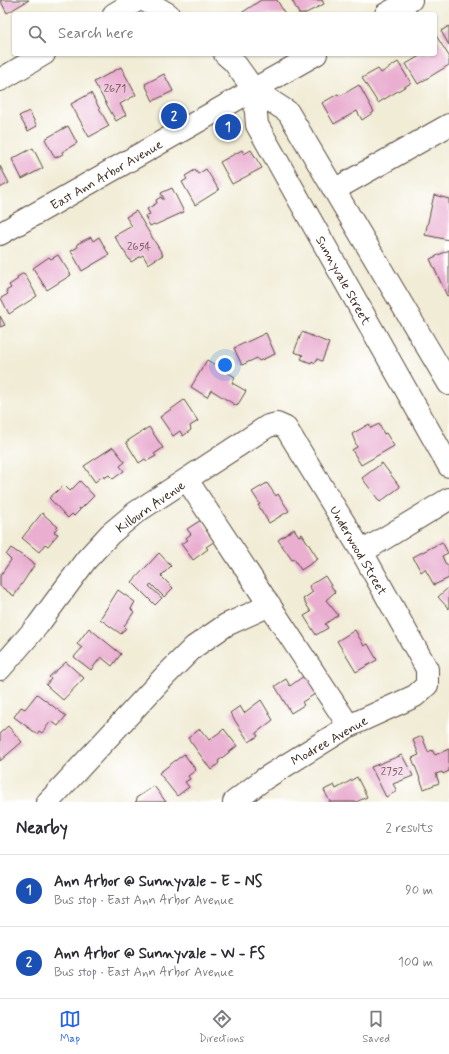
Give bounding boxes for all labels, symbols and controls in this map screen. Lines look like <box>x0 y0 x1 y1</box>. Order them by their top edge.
search box <box>12 12 437 56</box>
icon: search <box>26 23 48 45</box>
text: Search here <box>58 24 134 44</box>
house number: 2671 <box>104 82 126 96</box>
pin: 2 <box>161 101 187 131</box>
pin: 1 <box>215 112 241 142</box>
street label: East Ann Arbor Avenue <box>48 136 166 214</box>
street label: Sunnyvale Street <box>311 233 374 329</box>
house number: 2654 <box>127 240 152 254</box>
your location <box>215 355 235 375</box>
street label: Kilburn Avenue <box>113 477 189 537</box>
street label: Underwood Street <box>325 503 390 599</box>
street label: Modree Avenue <box>288 712 371 770</box>
house number: 2752 <box>381 765 404 779</box>
text: Nearby <box>16 817 68 839</box>
text: 2 results <box>386 820 433 837</box>
text: Ann Arbor @ Sunnyvale - E - NS <box>54 872 262 892</box>
text: 1 <box>26 882 32 899</box>
text: 90 m <box>405 882 433 899</box>
text: Bus stop · East Ann Arbor Avenue <box>54 892 234 909</box>
text: Ann Arbor @ Sunnyvale - W - FS <box>54 944 265 964</box>
text: 2 <box>26 954 32 971</box>
text: 100 m <box>398 954 433 971</box>
text: Bus stop · East Ann Arbor Avenue <box>54 964 234 981</box>
tab: Map <box>59 1008 81 1046</box>
tab: Directions <box>199 1008 244 1046</box>
tab: Saved <box>362 1008 390 1046</box>

